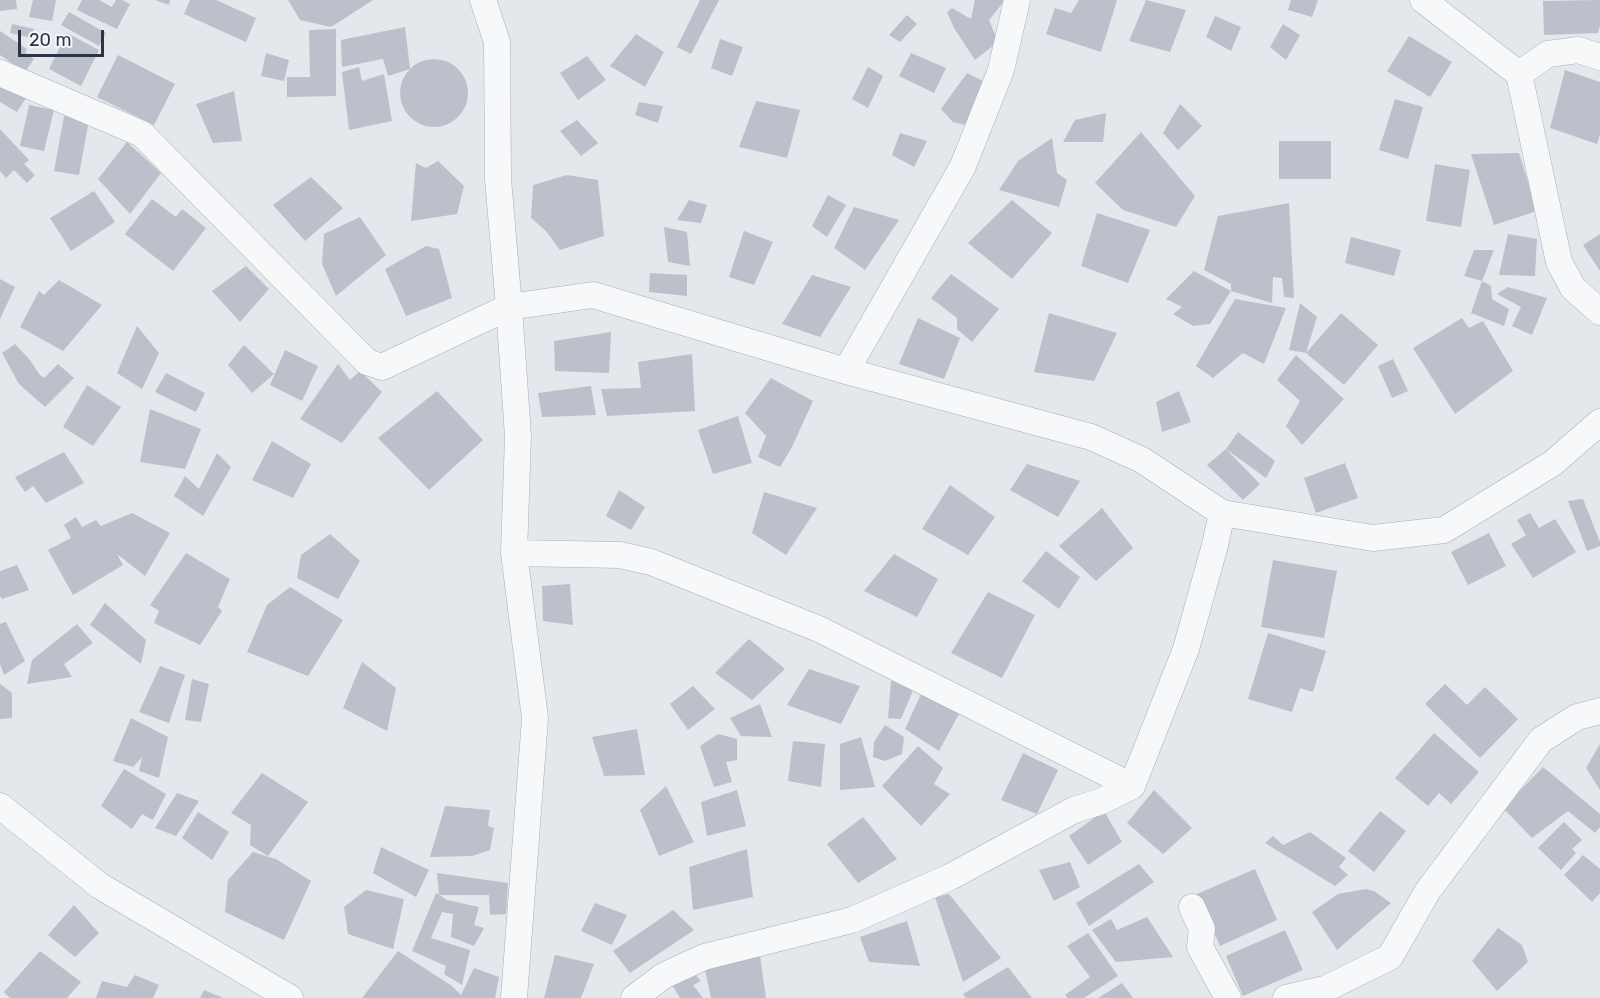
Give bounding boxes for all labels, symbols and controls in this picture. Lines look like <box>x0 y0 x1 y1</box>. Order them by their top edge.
scale bar <box>21 18 106 56</box>
text: 20 m <box>29 29 71 51</box>

